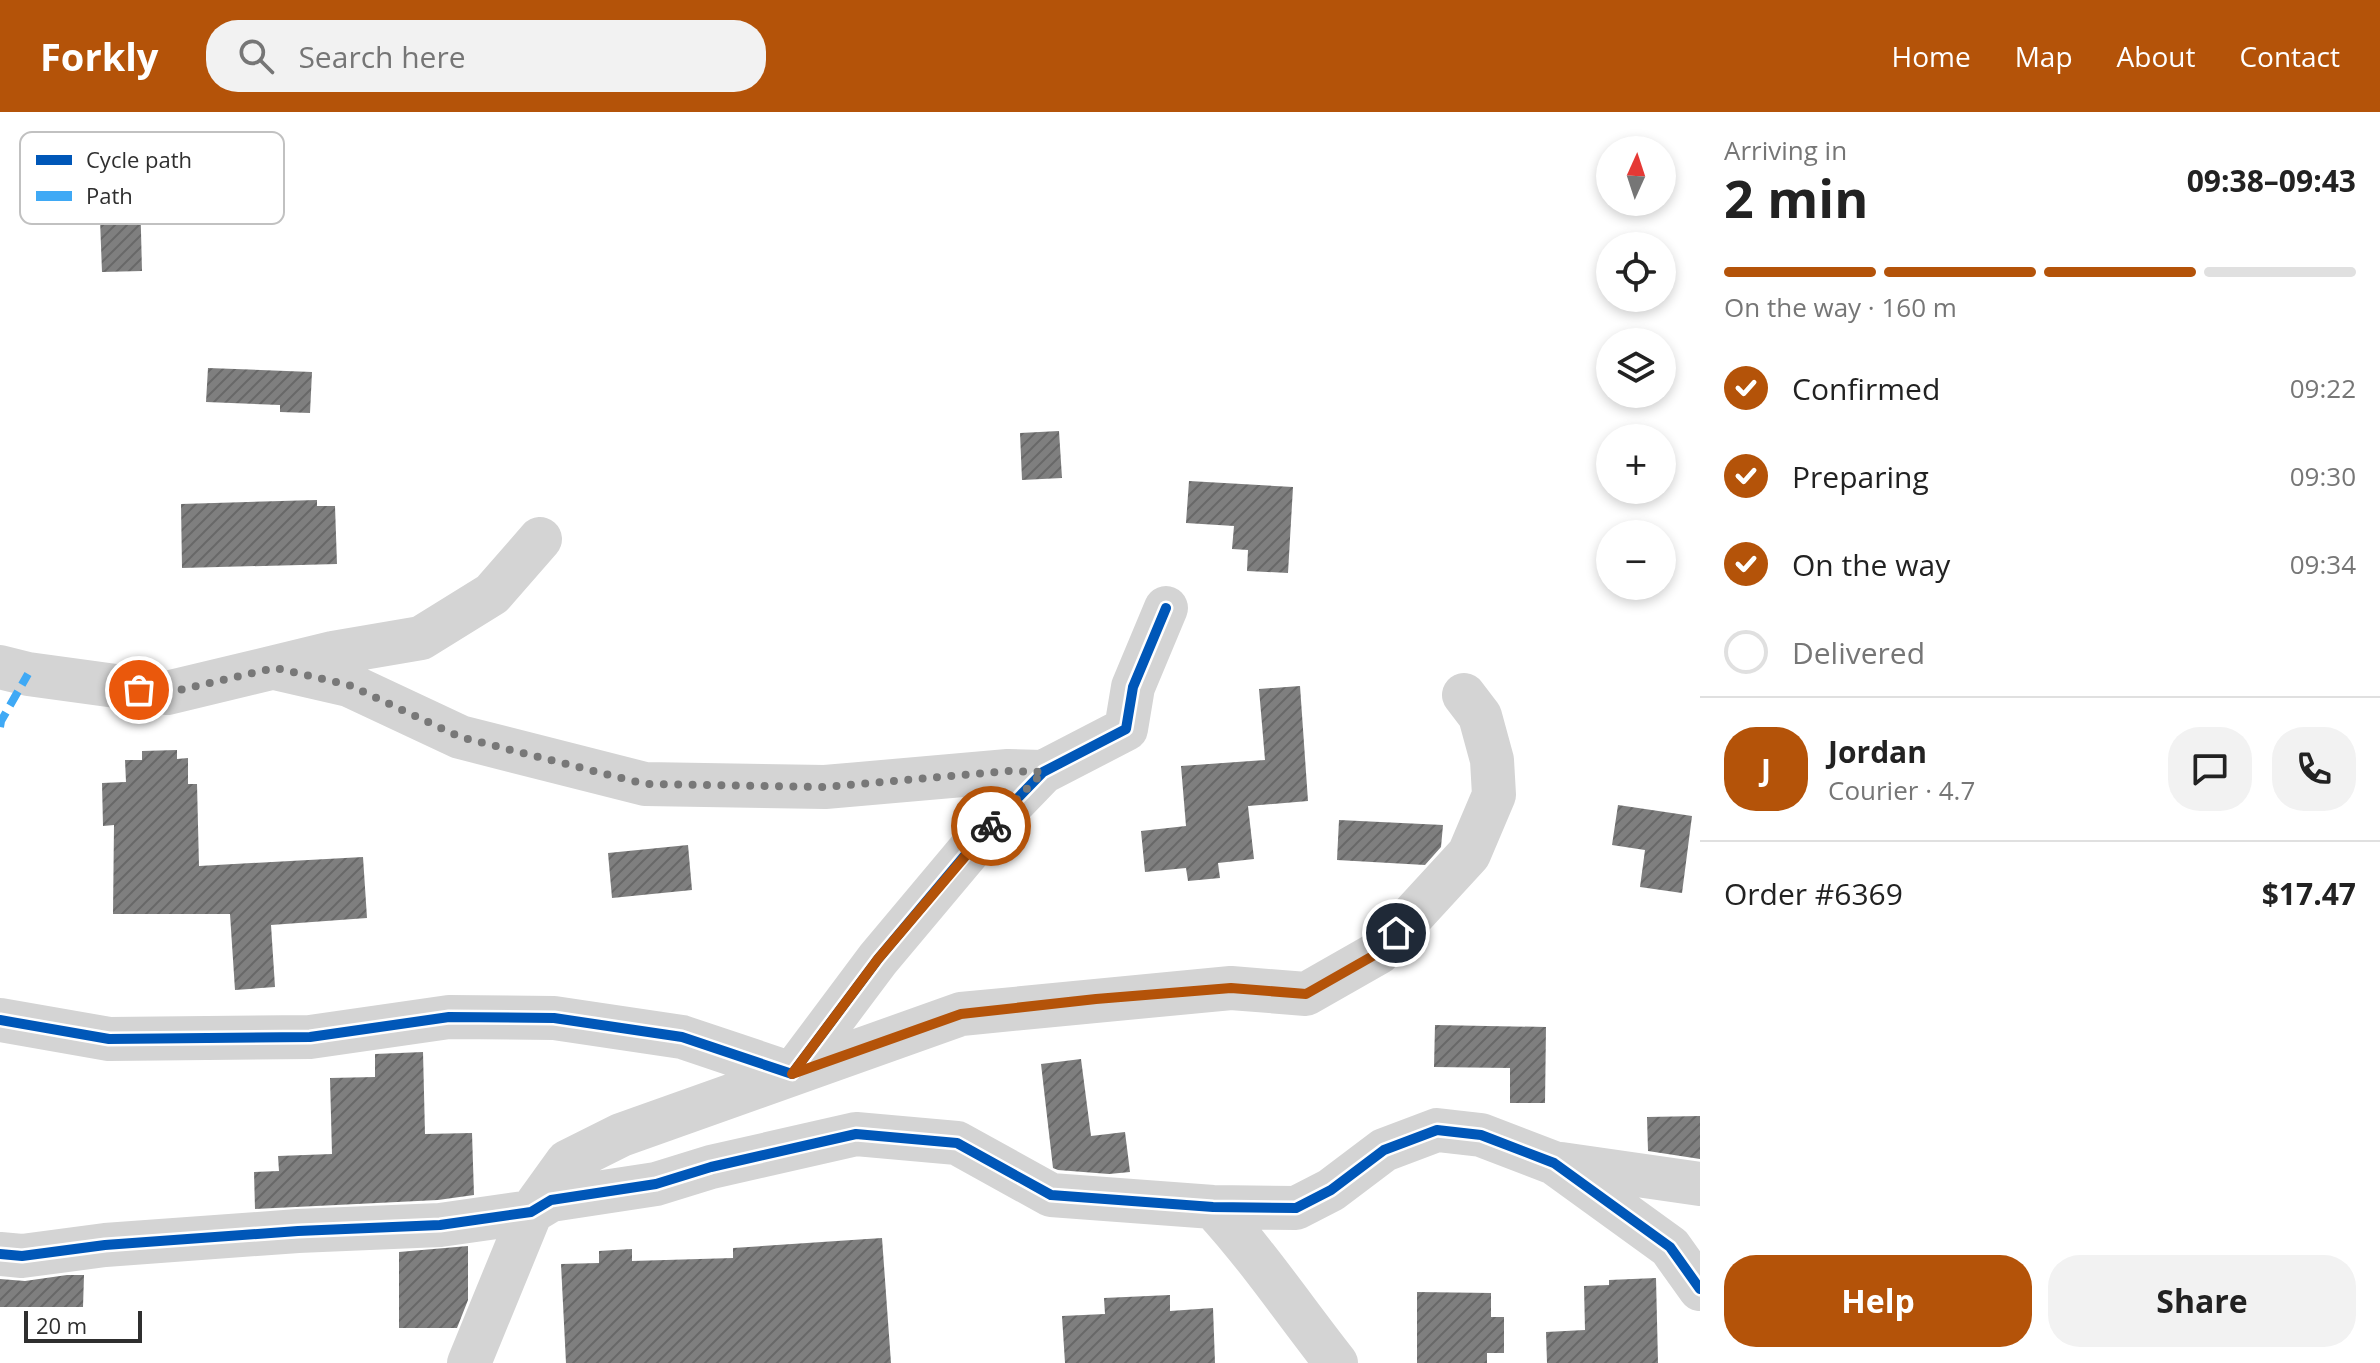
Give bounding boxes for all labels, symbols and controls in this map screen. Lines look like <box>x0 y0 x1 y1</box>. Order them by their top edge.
search box <box>206 20 766 92</box>
text: Forkly <box>40 30 158 82</box>
icon: search <box>234 34 278 78</box>
text: Search here <box>298 36 466 77</box>
text: Home <box>1892 37 1971 75</box>
text: Map <box>2015 37 2073 75</box>
text: About <box>2117 37 2195 75</box>
text: Contact <box>2239 37 2340 75</box>
legend <box>20 132 284 224</box>
text: Arriving in <box>1724 132 1847 168</box>
north arrow <box>1596 136 1676 216</box>
map controls <box>1596 136 1676 600</box>
text: Cycle path <box>86 144 192 174</box>
text: 09:38–09:43 <box>2187 160 2356 201</box>
text: 2 min <box>1724 162 1868 233</box>
text: Path <box>86 180 133 210</box>
button: locate <box>1596 232 1676 312</box>
text: On the way · 160 m <box>1724 289 1957 325</box>
button: layers <box>1596 328 1676 408</box>
icon: check <box>1724 366 1768 410</box>
text: Confirmed <box>1792 368 1940 409</box>
text: 09:22 <box>2290 370 2356 406</box>
button: + <box>1596 424 1676 504</box>
icon: check <box>1724 454 1768 498</box>
text: Preparing <box>1792 456 1929 497</box>
text: 09:30 <box>2290 458 2356 494</box>
button: − <box>1596 520 1676 600</box>
icon: check <box>1724 542 1768 586</box>
text: On the way <box>1792 544 1950 585</box>
text: 09:34 <box>2290 546 2356 582</box>
text: Delivered <box>1792 632 1925 673</box>
pin <box>105 656 173 724</box>
icon: bag <box>117 668 161 712</box>
button: chat <box>2168 727 2252 811</box>
button: phone <box>2272 727 2356 811</box>
text: Jordan <box>1828 731 1927 772</box>
text: J <box>1761 749 1771 790</box>
text: Courier · 4.7 <box>1828 772 1975 808</box>
courier <box>951 786 1031 866</box>
icon: bike <box>969 804 1013 848</box>
text: Order #6369 <box>1724 873 1903 914</box>
text: $17.47 <box>2262 873 2356 914</box>
pin <box>1362 899 1430 967</box>
icon: home <box>1374 911 1418 955</box>
button: Help <box>1724 1255 2032 1347</box>
button: Share <box>2048 1255 2356 1347</box>
scale bar <box>24 1307 142 1343</box>
text: 20 m <box>36 1310 87 1340</box>

